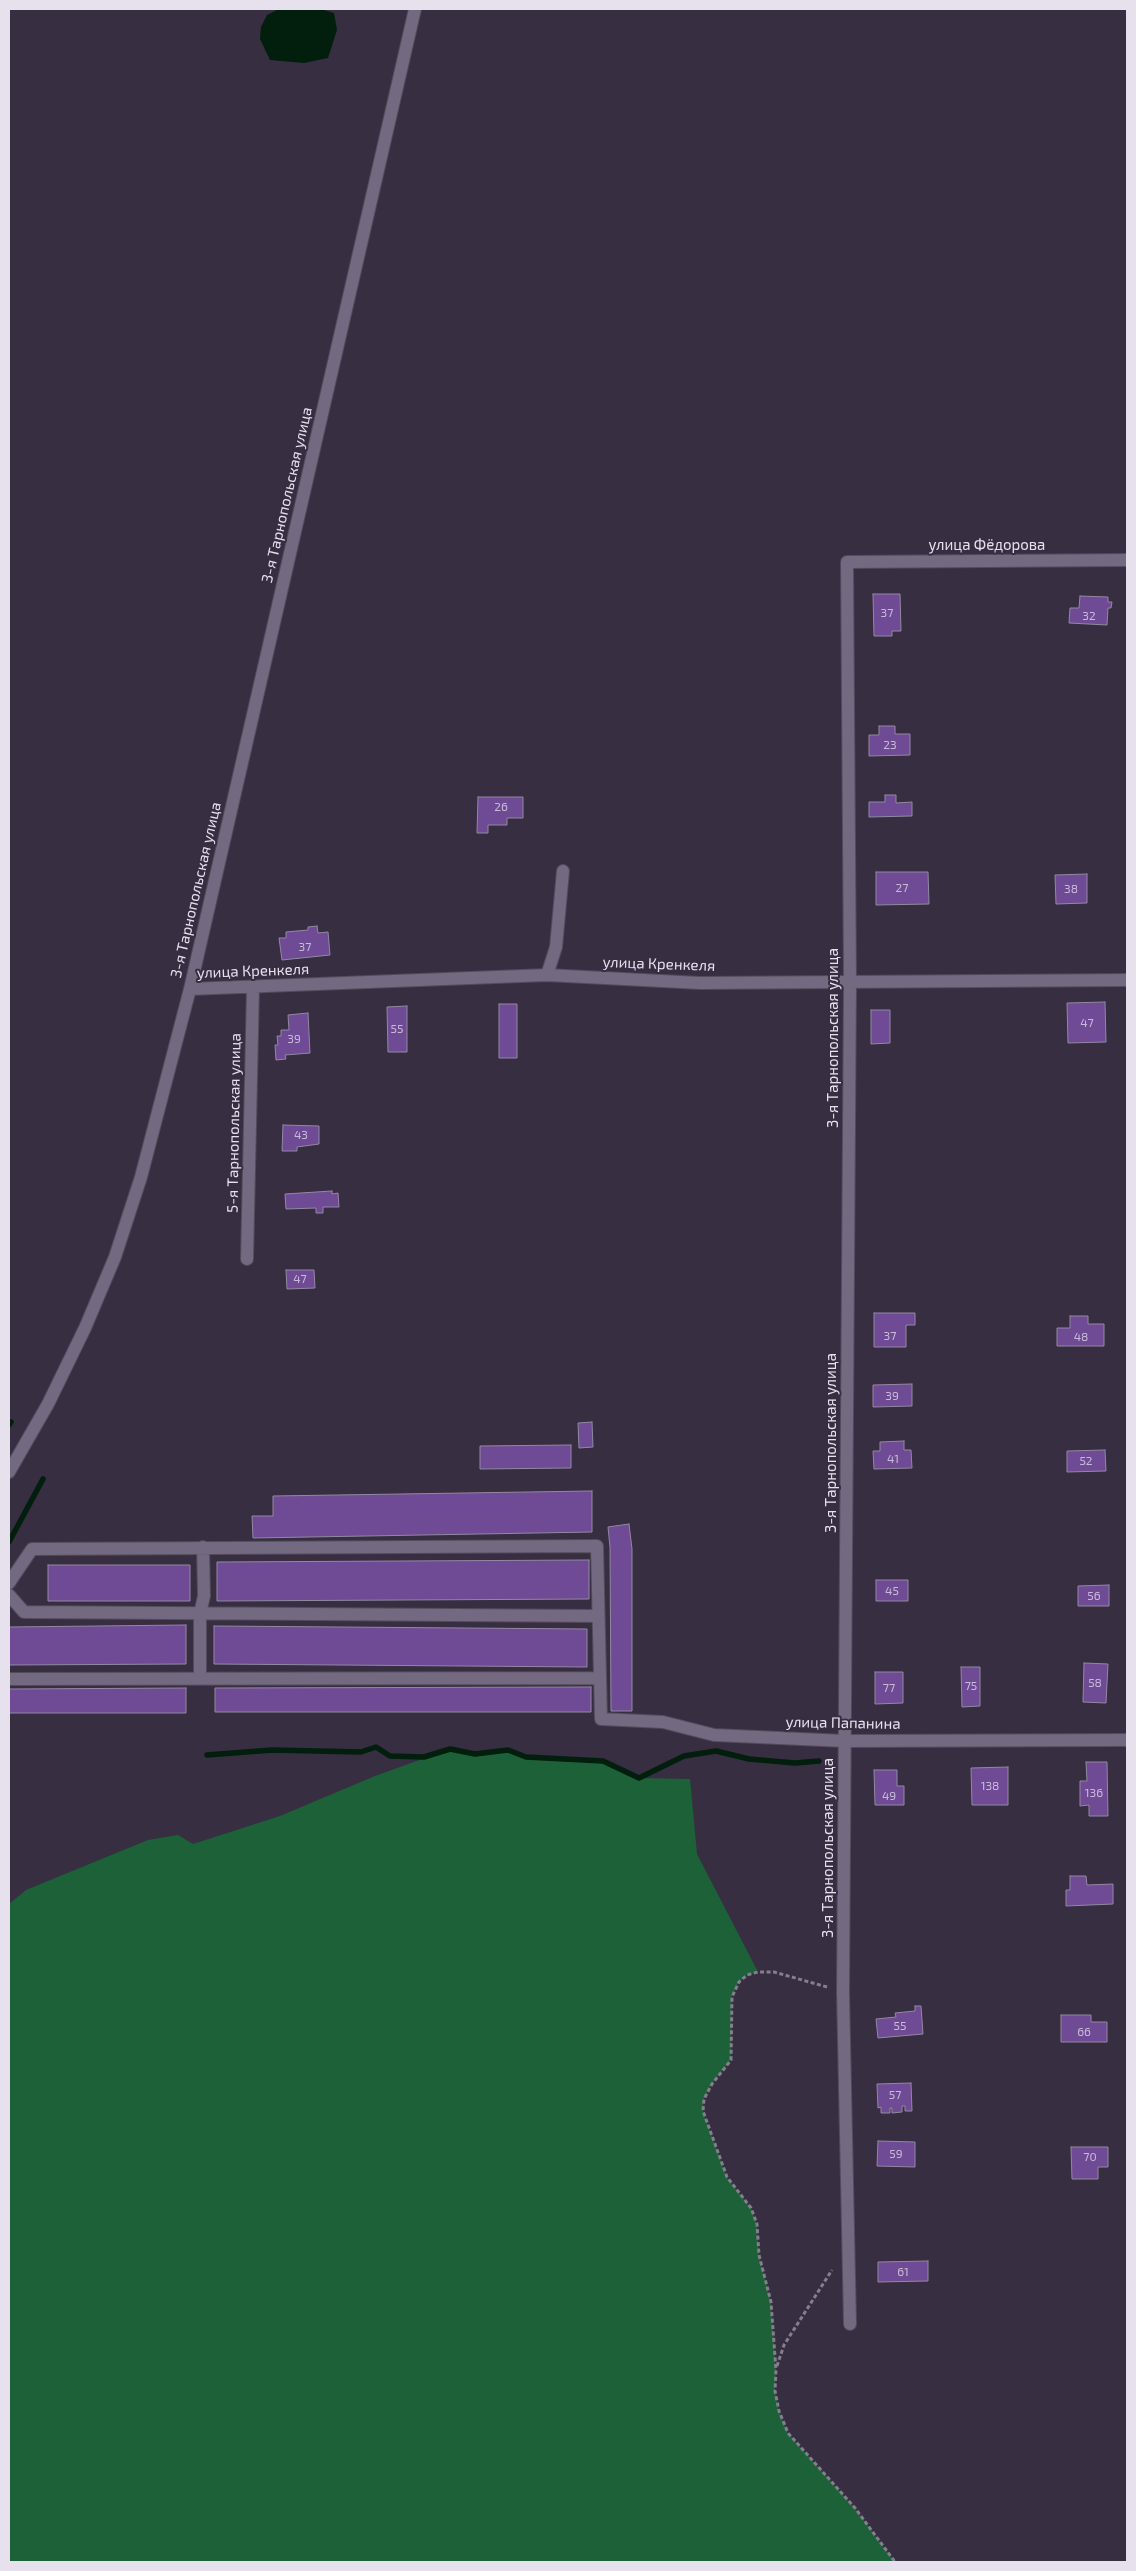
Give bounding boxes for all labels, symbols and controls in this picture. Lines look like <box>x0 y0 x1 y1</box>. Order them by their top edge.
street label: 3-я Тарнопольская улица <box>258 405 316 585</box>
street label: улица Фёдорова <box>929 536 1045 554</box>
house number: 37 <box>881 606 893 620</box>
house number: 32 <box>1082 609 1096 623</box>
house number: 23 <box>883 738 897 752</box>
street label: 3-я Тарнопольская улица <box>167 800 225 980</box>
house number: 26 <box>494 800 508 814</box>
house number: 27 <box>896 881 908 895</box>
house number: 38 <box>1064 882 1078 896</box>
house number: 37 <box>299 940 311 954</box>
street label: 3-я Тарнопольская улица <box>824 948 842 1128</box>
street label: улица Кренкеля <box>602 953 716 975</box>
street label: улица Кренкеля <box>196 960 310 982</box>
house number: 47 <box>1080 1016 1094 1030</box>
house number: 55 <box>391 1022 403 1036</box>
house number: 39 <box>287 1032 301 1046</box>
street label: 5-я Тарнопольская улица <box>223 1033 245 1213</box>
house number: 43 <box>294 1128 308 1142</box>
house number: 47 <box>293 1272 307 1286</box>
house number: 37 <box>884 1329 896 1343</box>
house number: 48 <box>1074 1330 1088 1344</box>
street label: 3-я Тарнопольская улица <box>822 1353 840 1533</box>
house number: 39 <box>885 1389 899 1403</box>
house number: 41 <box>887 1452 899 1466</box>
house number: 52 <box>1079 1454 1093 1468</box>
house number: 45 <box>885 1584 899 1598</box>
house number: 56 <box>1087 1589 1101 1603</box>
house number: 58 <box>1088 1676 1102 1690</box>
house number: 75 <box>965 1679 977 1693</box>
house number: 77 <box>883 1681 895 1695</box>
street label: улица Папанина <box>785 1713 901 1733</box>
street label: 3-я Тарнопольская улица <box>819 1758 837 1938</box>
house number: 138 <box>981 1779 999 1793</box>
house number: 136 <box>1085 1786 1103 1800</box>
house number: 49 <box>882 1789 896 1803</box>
house number: 55 <box>894 2019 906 2033</box>
house number: 66 <box>1077 2025 1091 2039</box>
house number: 57 <box>889 2088 901 2102</box>
house number: 59 <box>889 2147 903 2161</box>
house number: 70 <box>1083 2150 1097 2164</box>
house number: 61 <box>897 2265 909 2279</box>

